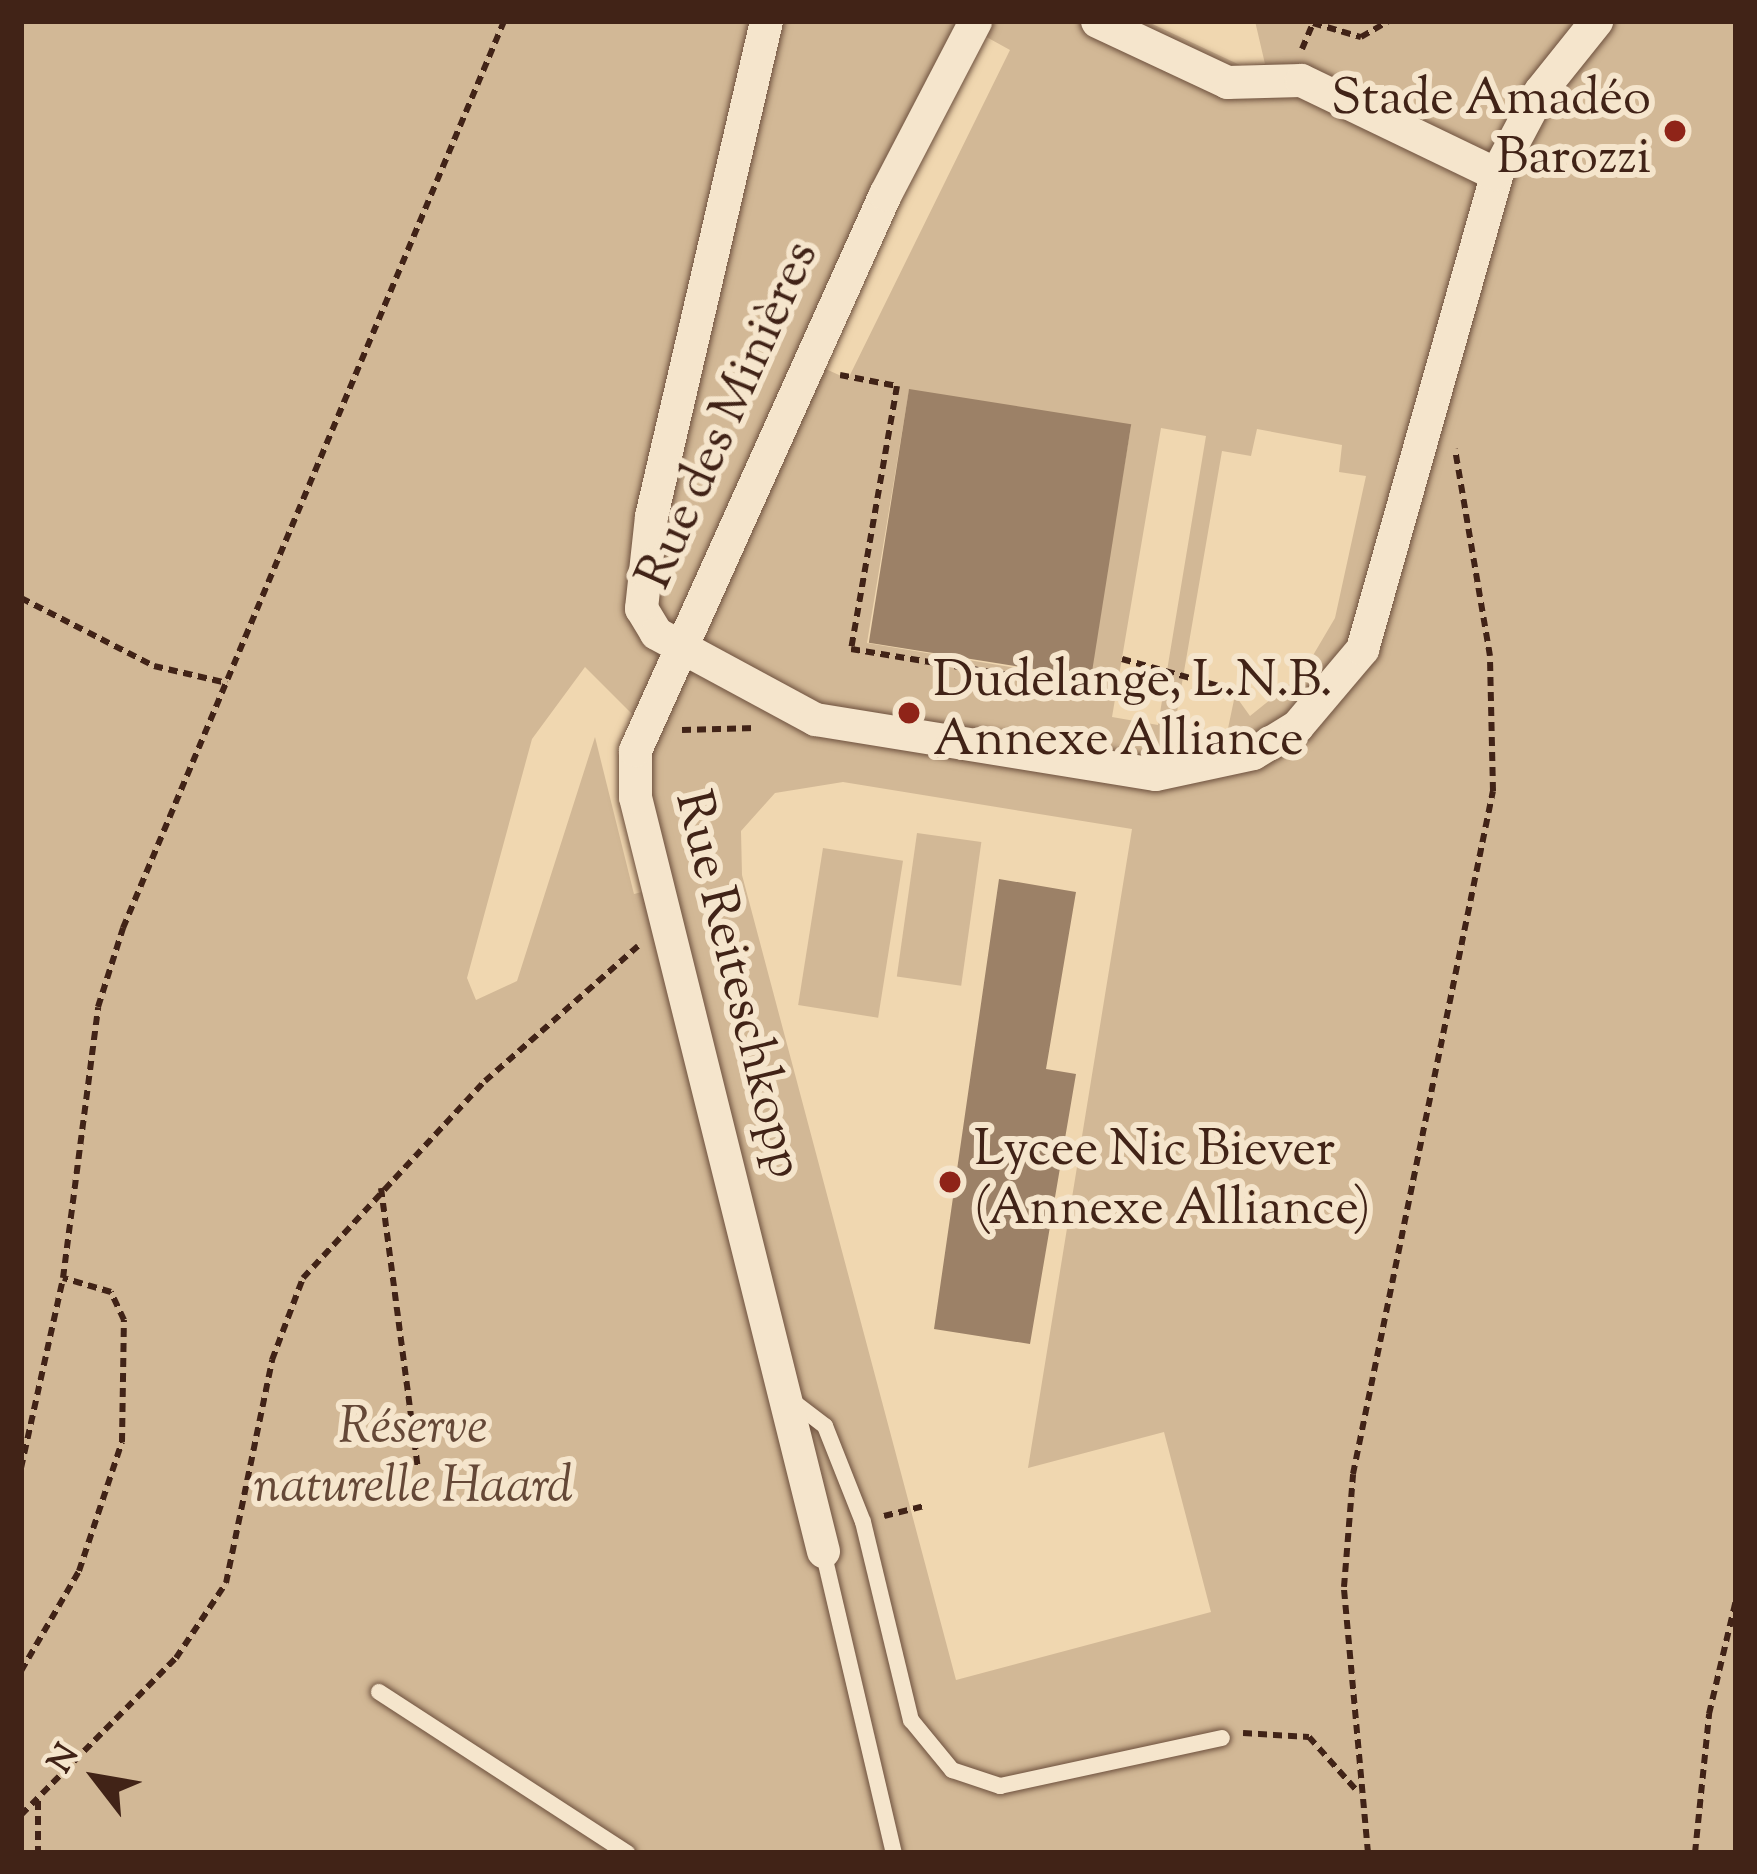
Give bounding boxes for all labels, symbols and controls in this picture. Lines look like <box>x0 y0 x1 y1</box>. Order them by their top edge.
place label: Stade Amadéo Barozzi <box>1331 71 1651 191</box>
marker: Stade Amadéo Barozzi <box>1662 118 1688 144</box>
street label: Rue des Minières <box>626 232 834 600</box>
place label: Dudelange, L.N.B. Annexe Alliance <box>933 653 1333 773</box>
marker: Dudelange, L.N.B. Annexe Alliance <box>896 700 922 726</box>
street label: Rue Reiteschkopp <box>658 785 814 1185</box>
place label: Lycee Nic Biever (Annexe Alliance) <box>974 1122 1371 1242</box>
marker: Lycee Nic Biever (Annexe Alliance) <box>937 1169 963 1195</box>
park label: Réserve naturelle Haard <box>253 1399 573 1519</box>
north arrow <box>36 1718 156 1838</box>
text: N <box>38 1736 92 1783</box>

